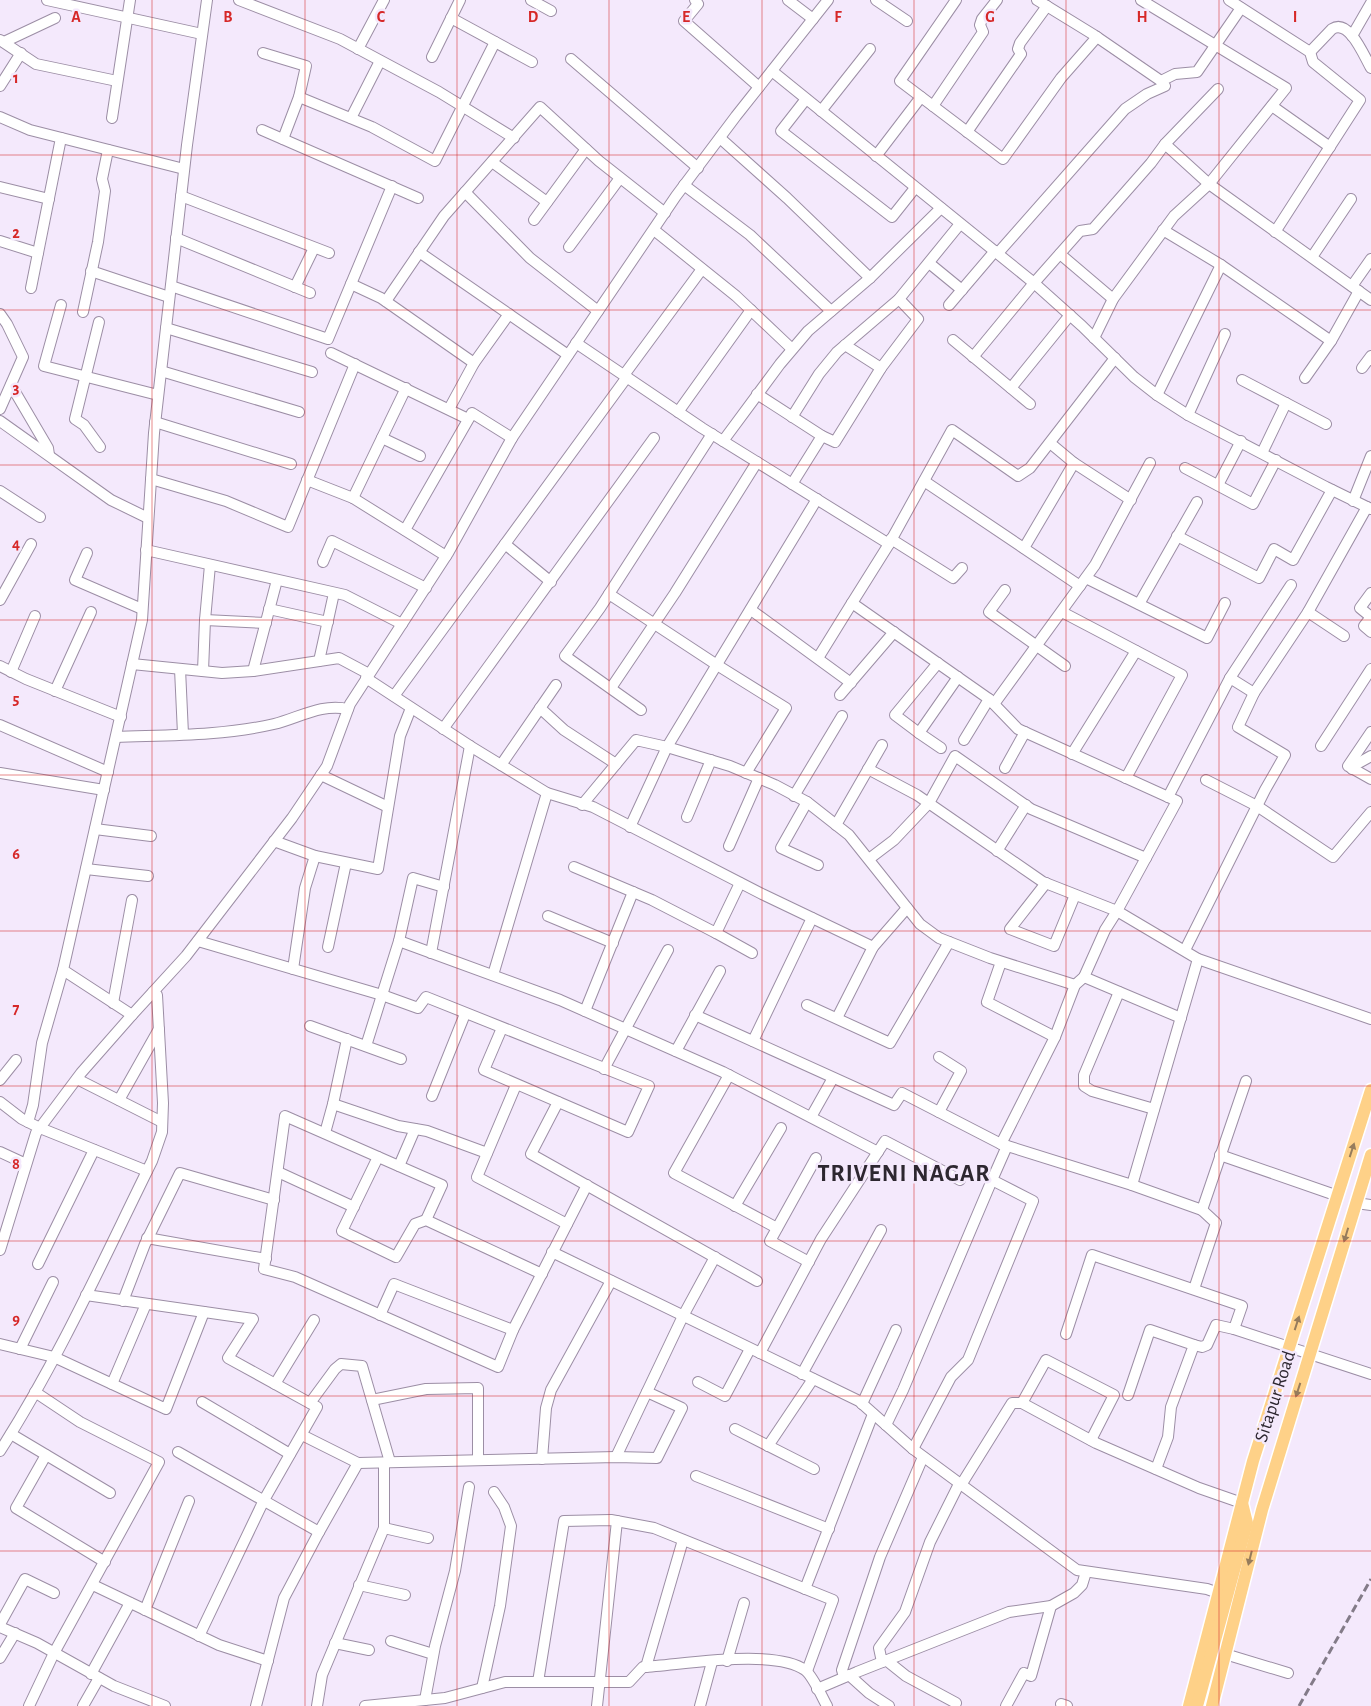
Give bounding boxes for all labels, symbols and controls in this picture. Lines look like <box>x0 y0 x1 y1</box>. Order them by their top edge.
text: A <box>71 9 81 25</box>
text: B <box>223 9 233 25</box>
text: C <box>377 9 386 25</box>
text: D <box>528 9 539 25</box>
text: E <box>682 9 690 25</box>
text: F <box>834 9 842 25</box>
text: G <box>985 9 995 25</box>
text: H <box>1136 9 1148 25</box>
text: I <box>1293 9 1297 25</box>
text: 1 <box>13 70 19 86</box>
text: 2 <box>12 225 20 241</box>
text: 3 <box>13 380 20 396</box>
text: 4 <box>12 536 20 552</box>
text: 5 <box>13 691 20 707</box>
text: 6 <box>12 846 20 862</box>
text: 7 <box>13 1001 20 1017</box>
one-way arrow <box>1349 1142 1357 1157</box>
text: 8 <box>12 1156 20 1172</box>
district label: TRIVENI NAGAR <box>818 1162 990 1186</box>
one-way arrow <box>1342 1227 1350 1242</box>
text: 9 <box>12 1311 20 1327</box>
one-way arrow <box>1294 1315 1302 1330</box>
street label: Sitapur Road <box>1252 1348 1299 1444</box>
one-way arrow <box>1294 1382 1301 1397</box>
one-way arrow <box>1246 1550 1254 1565</box>

